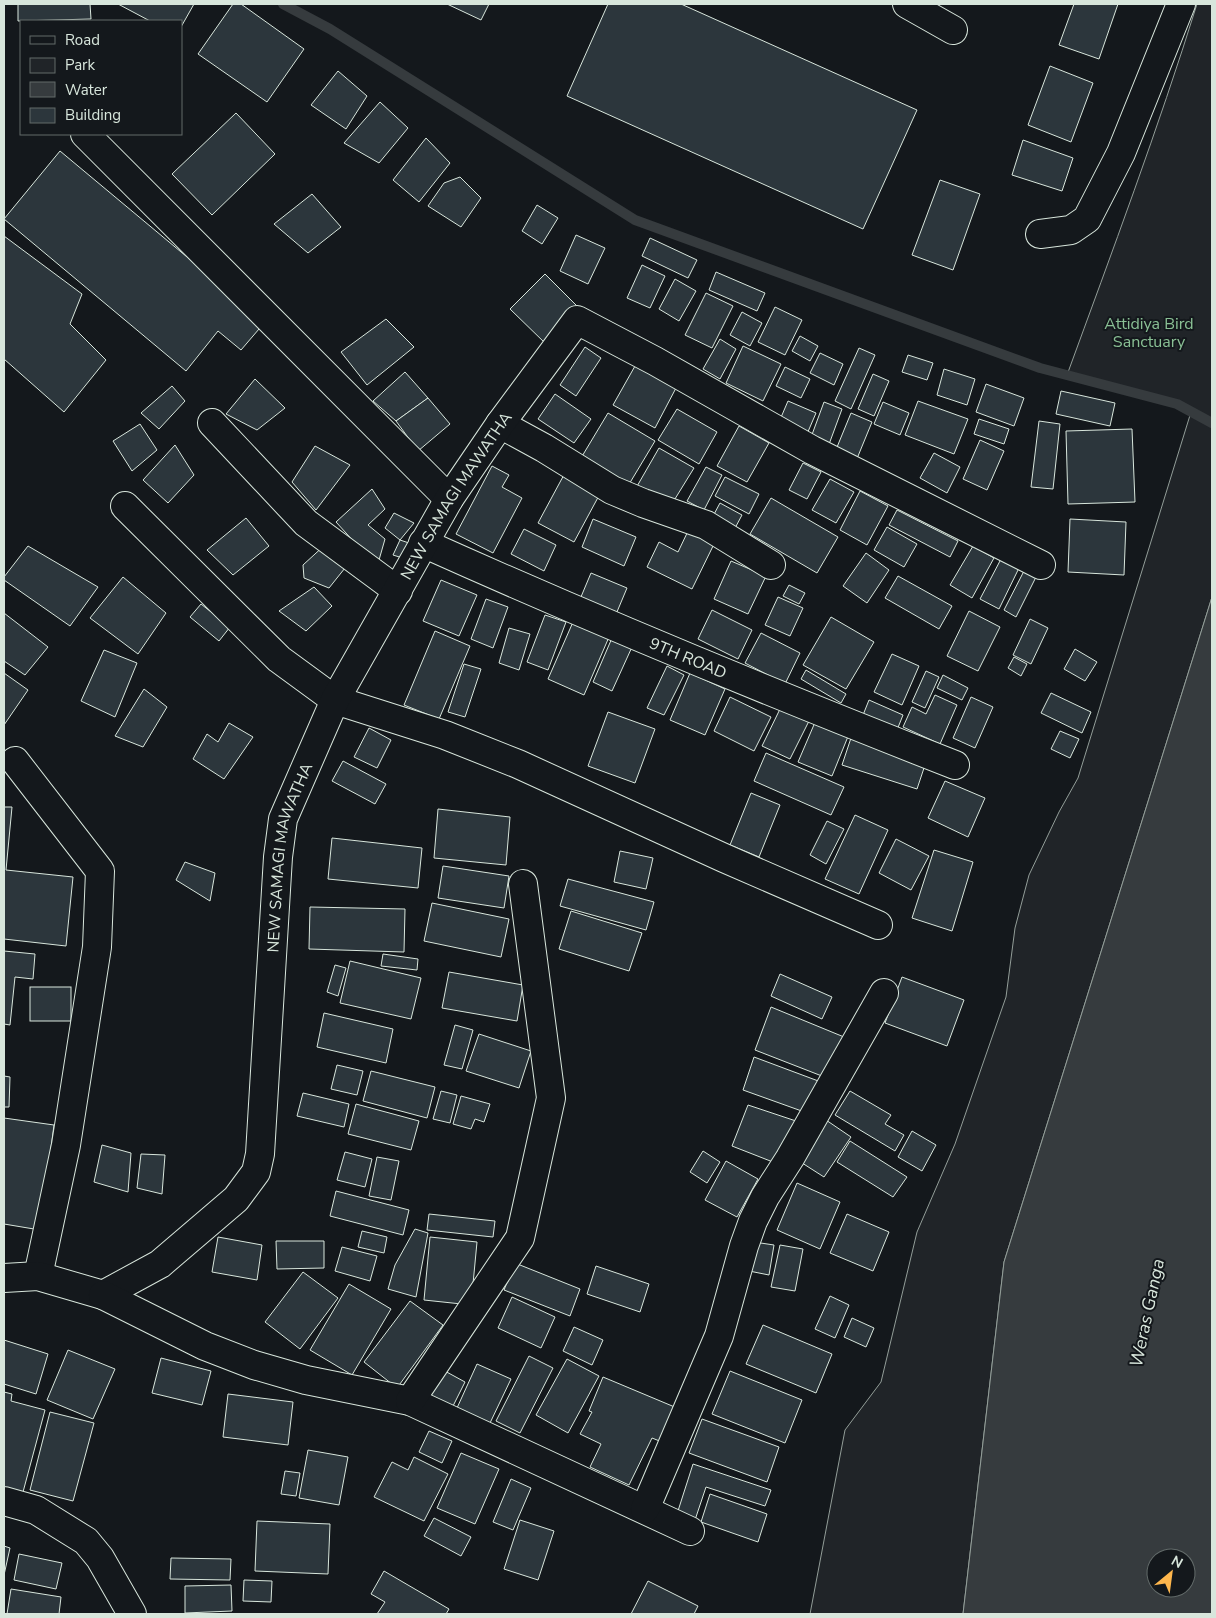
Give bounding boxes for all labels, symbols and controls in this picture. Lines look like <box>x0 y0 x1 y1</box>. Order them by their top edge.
legend <box>20 20 182 135</box>
text: Road <box>65 30 100 50</box>
text: Park <box>65 55 95 75</box>
text: Water <box>65 80 108 100</box>
text: Building <box>65 105 121 125</box>
park label: Attidiya Bird Sanctuary <box>1104 313 1194 353</box>
street label: NEW SAMAGI MAWATHA <box>396 407 518 584</box>
street label: 9TH ROAD <box>646 633 730 684</box>
street label: NEW SAMAGI MAWATHA <box>262 759 318 953</box>
water label: Weras Ganga <box>1124 1256 1170 1370</box>
north arrow <box>1146 1548 1196 1598</box>
text: N <box>1168 1551 1186 1573</box>

